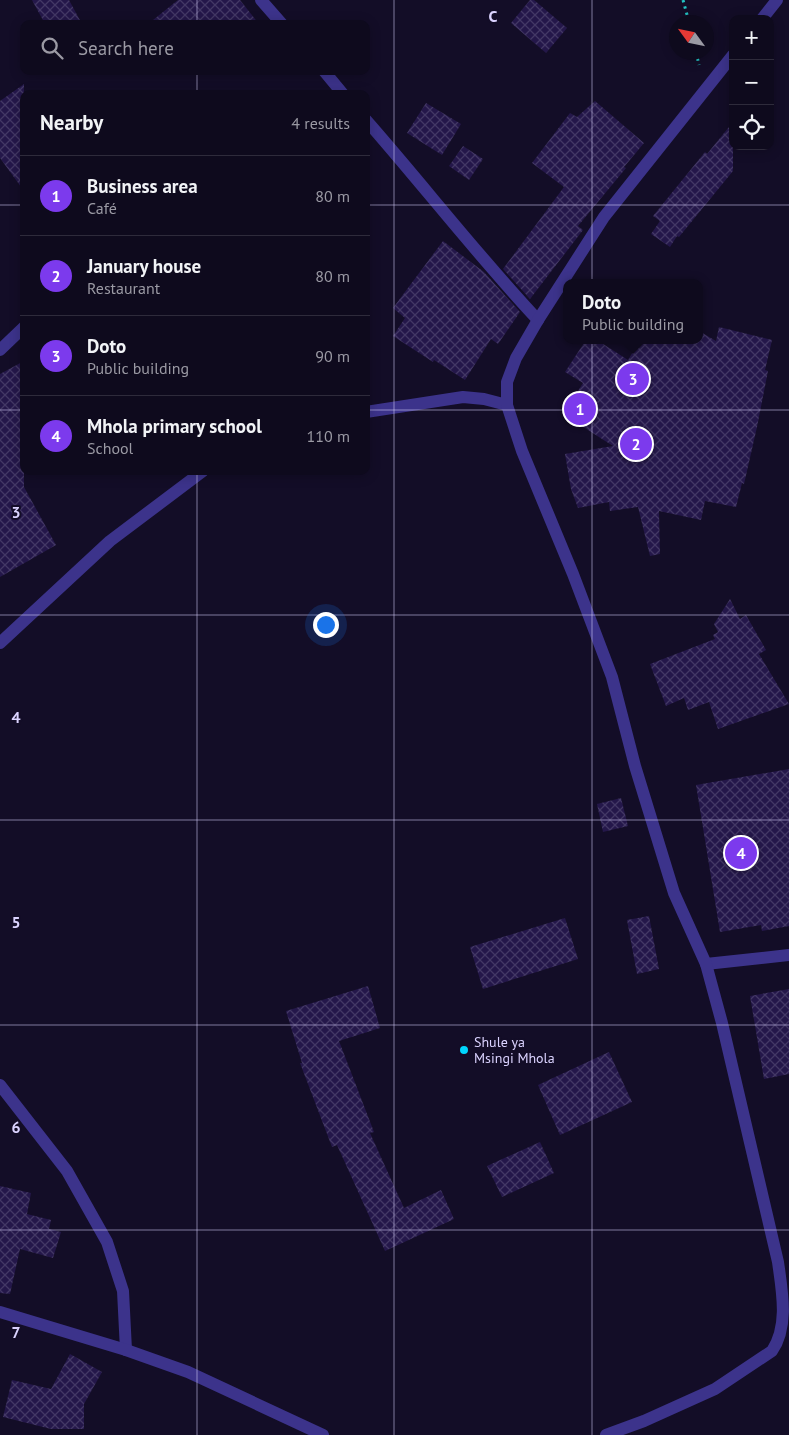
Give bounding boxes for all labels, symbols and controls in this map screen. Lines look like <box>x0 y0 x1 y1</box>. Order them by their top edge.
text: C <box>489 6 498 26</box>
north arrow <box>669 15 714 60</box>
map controls <box>729 15 774 150</box>
button: + <box>729 15 774 60</box>
search box <box>20 20 370 75</box>
icon: search <box>38 34 66 62</box>
text: Search here <box>78 36 174 60</box>
button: − <box>729 60 774 105</box>
button: locate <box>729 105 774 150</box>
text: Nearby <box>40 109 103 136</box>
text: 4 results <box>291 113 350 133</box>
text: Business area <box>87 174 198 198</box>
text: 1 <box>51 186 61 206</box>
text: 80 m <box>315 186 350 206</box>
text: Café <box>87 198 117 218</box>
text: January house <box>87 254 201 278</box>
text: 2 <box>51 266 61 286</box>
text: 80 m <box>315 266 350 286</box>
text: Restaurant <box>87 278 160 298</box>
popup <box>563 279 703 344</box>
text: Doto <box>582 290 621 314</box>
text: Public building <box>582 314 684 334</box>
text: Doto <box>87 334 126 358</box>
text: 3 <box>51 346 61 366</box>
text: 90 m <box>315 346 350 366</box>
text: Public building <box>87 358 189 378</box>
pin: 3 <box>617 360 649 398</box>
pin: 1 <box>564 390 596 428</box>
text: Mhola primary school <box>87 414 262 438</box>
pin: 2 <box>620 425 652 463</box>
text: 4 <box>51 426 61 446</box>
text: 110 m <box>307 426 350 446</box>
text: School <box>87 438 133 458</box>
text: 3 <box>11 502 21 522</box>
your location <box>313 612 339 638</box>
text: 4 <box>11 707 21 727</box>
pin: 4 <box>725 834 757 872</box>
text: 5 <box>11 912 21 932</box>
place label: Shule ya Msingi Mhola <box>474 1033 555 1067</box>
marker: Shule ya Msingi Mhola <box>458 1044 470 1056</box>
text: 6 <box>11 1117 21 1137</box>
text: 7 <box>11 1322 21 1342</box>

